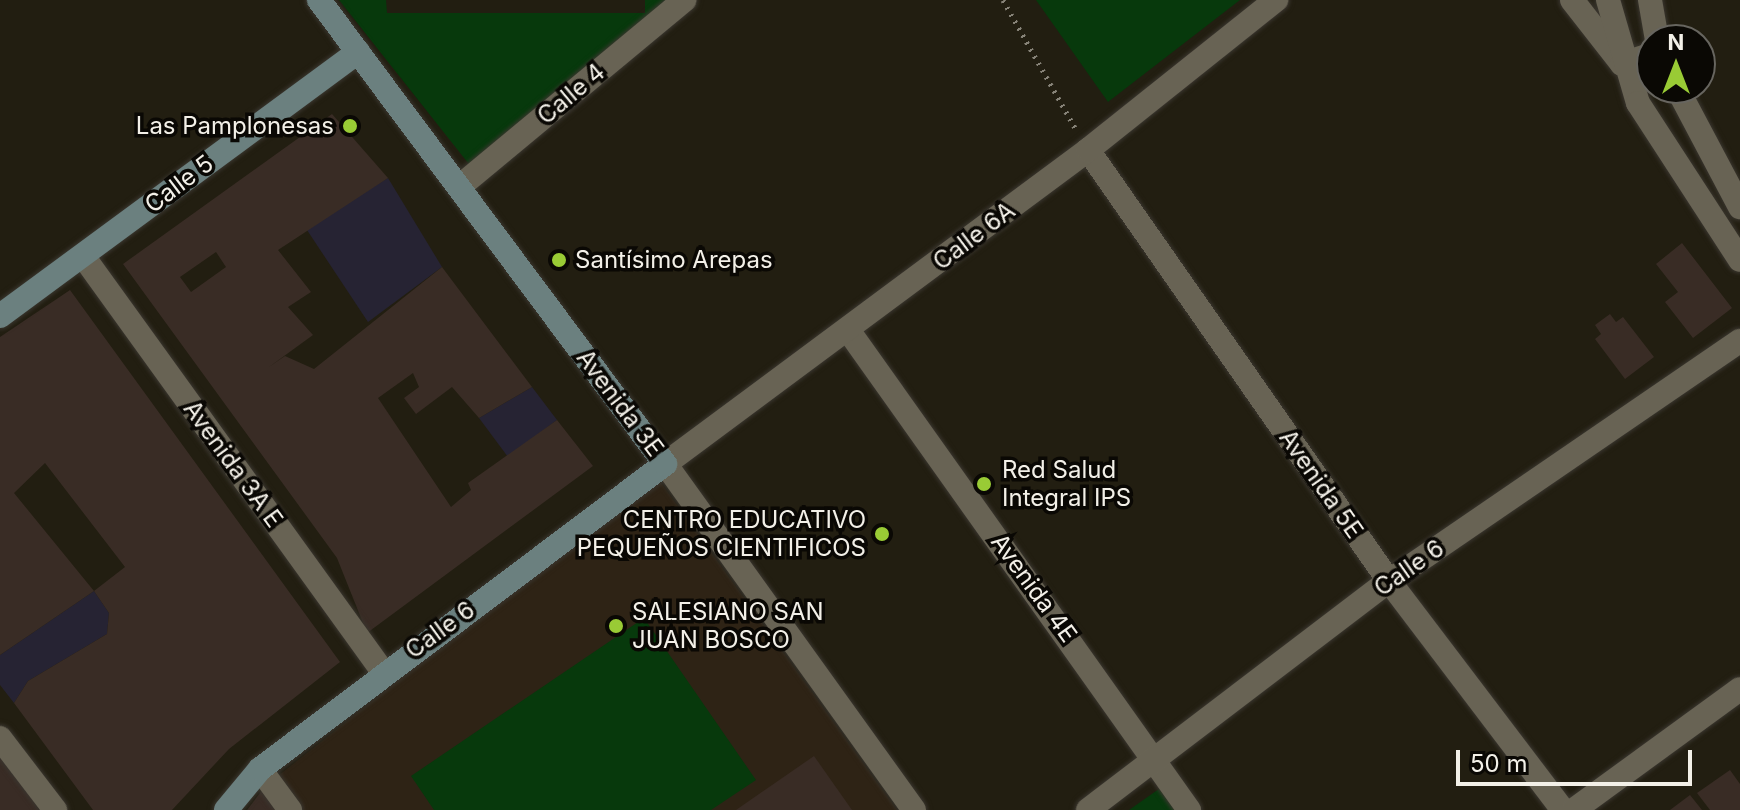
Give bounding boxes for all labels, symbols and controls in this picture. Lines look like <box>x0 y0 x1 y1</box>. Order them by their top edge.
north arrow <box>1636 24 1716 104</box>
text: N <box>1668 29 1684 55</box>
street label: Calle 4 <box>532 58 610 130</box>
place label: Las Pamplonesas <box>136 112 334 140</box>
marker: Las Pamplonesas <box>341 117 359 135</box>
street label: Calle 5 <box>139 149 219 219</box>
street label: Calle 6A <box>927 196 1021 276</box>
place label: Santísimo Arepas <box>575 246 773 274</box>
marker: Santísimo Arepas <box>550 251 568 269</box>
street label: Avenida 3E <box>571 344 669 462</box>
street label: Avenida 3A E <box>177 395 289 533</box>
street label: Avenida 5E <box>1273 424 1369 544</box>
place label: Red Salud Integral IPS <box>1002 456 1131 512</box>
marker: Red Salud Integral IPS <box>973 473 995 495</box>
place label: CENTRO EDUCATIVO PEQUEÑOS CIENTIFICOS <box>577 506 866 562</box>
marker: CENTRO EDUCATIVO PEQUEÑOS CIENTIFICOS <box>873 525 891 543</box>
street label: Avenida 4E <box>985 528 1083 648</box>
street label: Calle 6 <box>1369 534 1449 602</box>
street label: Calle 6 <box>400 595 480 665</box>
place label: SALESIANO SAN JUAN BOSCO <box>632 598 824 654</box>
marker: SALESIANO SAN JUAN BOSCO <box>607 617 625 635</box>
scale bar <box>1460 734 1696 784</box>
text: 50 m <box>1470 749 1528 778</box>

